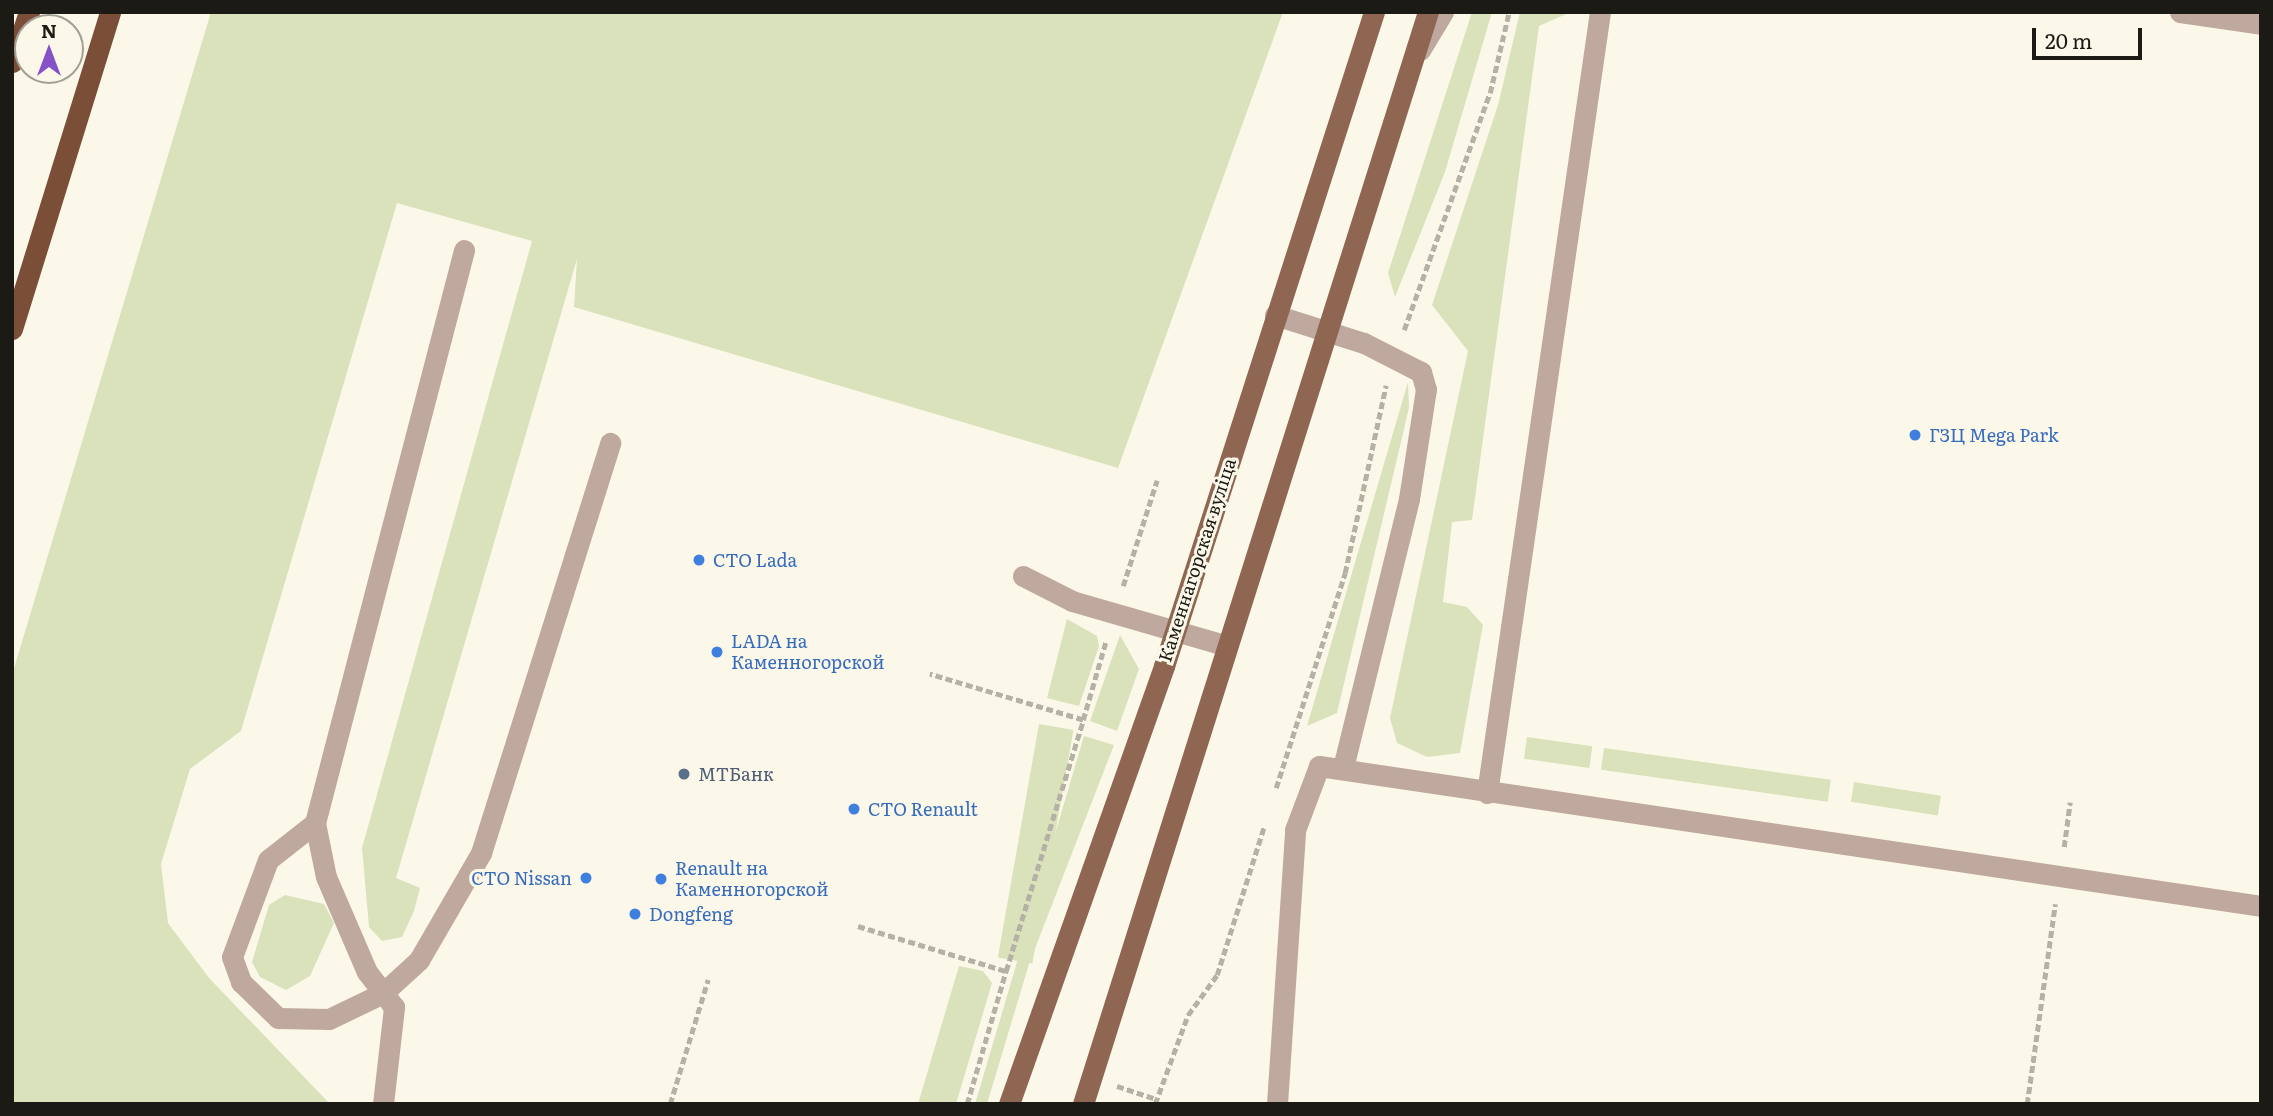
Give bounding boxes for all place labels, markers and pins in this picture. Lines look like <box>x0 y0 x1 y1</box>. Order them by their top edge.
place label: ГЗЦ Mega Park <box>1929 424 2059 446</box>
marker: ГЗЦ Mega Park <box>1907 427 1923 443</box>
place label: СТО Lada <box>713 549 797 571</box>
marker: СТО Lada <box>691 552 707 568</box>
place label: LADA на Каменногорской <box>731 631 884 674</box>
marker: LADA на Каменногорской <box>709 644 725 660</box>
place label: МТБанк <box>698 763 774 785</box>
marker: МТБанк <box>676 766 692 782</box>
place label: СТО Renault <box>868 798 978 820</box>
marker: СТО Renault <box>846 801 862 817</box>
place label: Renault на Каменногорской <box>675 858 828 900</box>
place label: СТО Nissan <box>471 867 572 889</box>
marker: СТО Nissan <box>578 870 594 886</box>
marker: Renault на Каменногорской <box>653 871 669 887</box>
place label: Dongfeng <box>649 903 733 925</box>
marker: Dongfeng <box>627 906 643 922</box>

